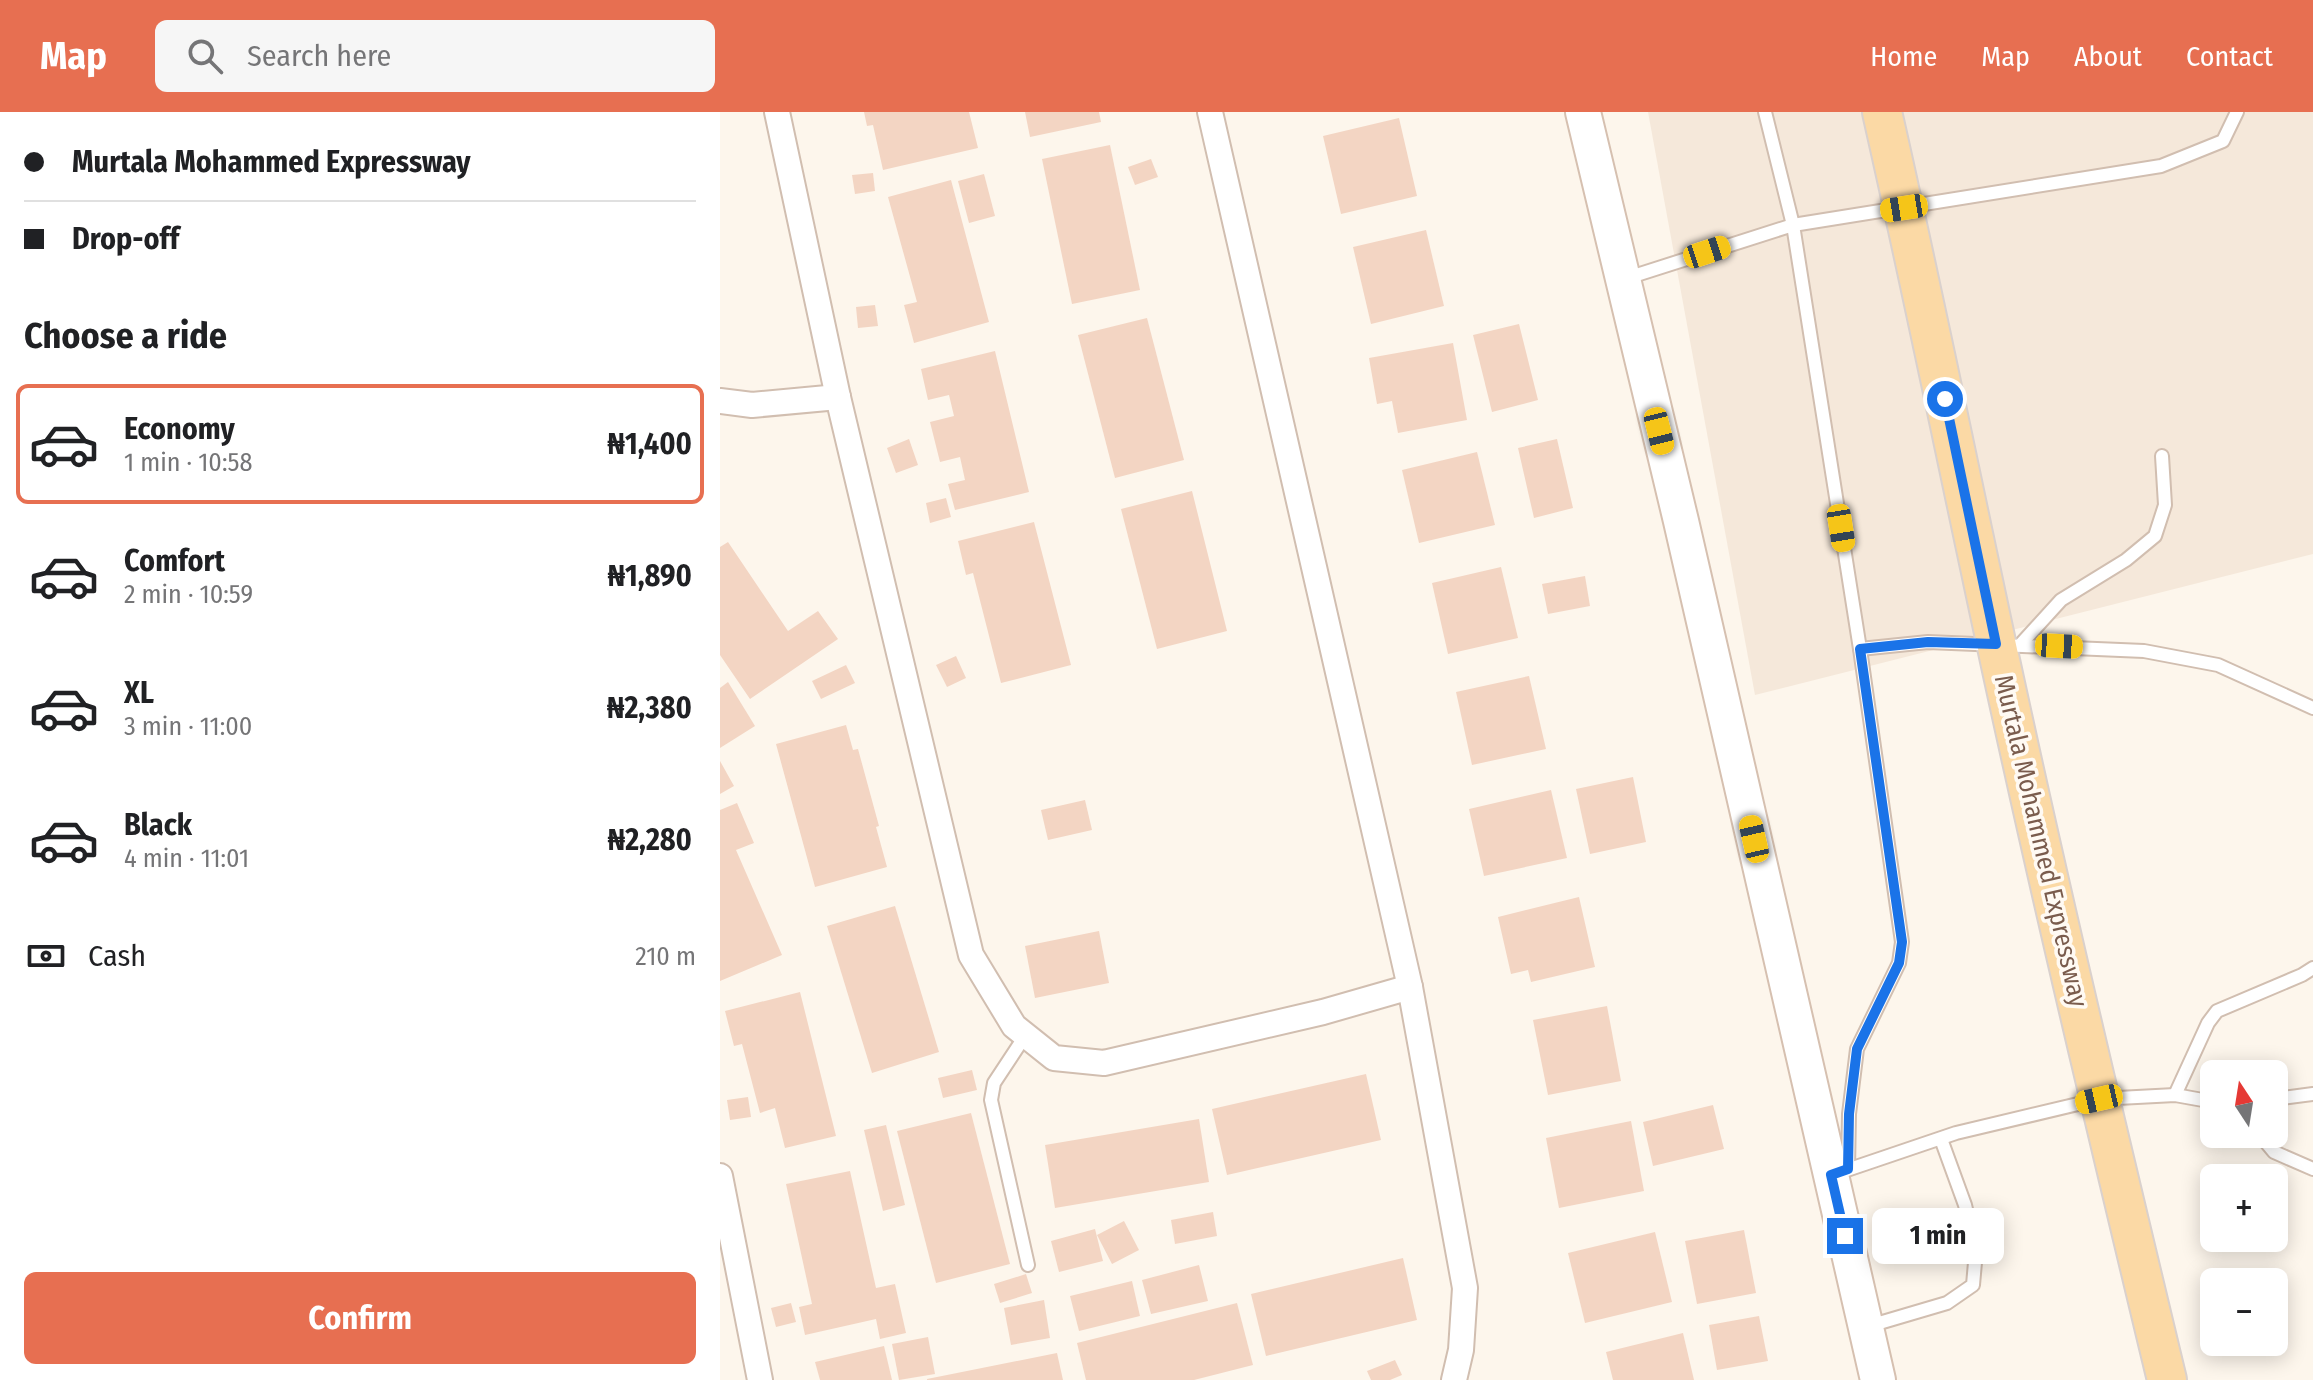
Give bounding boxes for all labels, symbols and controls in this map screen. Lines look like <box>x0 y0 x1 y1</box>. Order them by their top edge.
search box <box>155 20 715 92</box>
text: Map <box>40 33 107 79</box>
icon: search <box>183 34 227 78</box>
text: Search here <box>247 38 391 74</box>
text: Home <box>1870 40 1937 73</box>
text: Map <box>1981 40 2030 73</box>
text: About <box>2074 40 2142 73</box>
text: Contact <box>2186 40 2273 73</box>
text: Murtala Mohammed Expressway <box>72 144 471 180</box>
car <box>1878 192 1930 224</box>
text: Drop-off <box>72 221 179 257</box>
car <box>1680 233 1734 271</box>
text: Choose a ride <box>24 314 227 358</box>
route start <box>1927 381 1963 417</box>
car <box>1642 405 1676 457</box>
icon: car <box>28 408 100 480</box>
text: Economy <box>124 411 235 447</box>
text: ₦1,400 <box>607 426 692 462</box>
text: 1 min · 10:58 <box>124 447 252 478</box>
car <box>1825 502 1857 554</box>
icon: car <box>28 540 100 612</box>
text: Comfort <box>124 543 225 579</box>
text: ₦1,890 <box>607 558 692 594</box>
text: 2 min · 10:59 <box>124 579 253 610</box>
car <box>2034 633 2084 659</box>
icon: car <box>28 672 100 744</box>
street label: Murtala Mohammed Expressway <box>1988 672 2094 1011</box>
text: XL <box>124 675 154 711</box>
text: ₦2,380 <box>607 690 692 726</box>
text: 3 min · 11:00 <box>124 711 252 742</box>
icon: car <box>28 804 100 876</box>
text: Black <box>124 807 192 843</box>
car <box>1737 813 1771 865</box>
text: ₦2,280 <box>608 822 692 858</box>
text: 4 min · 11:01 <box>124 843 249 874</box>
icon: cash <box>24 934 68 978</box>
text: Cash <box>88 938 146 974</box>
text: 210 m <box>635 941 696 972</box>
north arrow <box>2200 1060 2288 1148</box>
map controls <box>2200 1060 2288 1356</box>
car <box>2073 1082 2125 1116</box>
button: + <box>2200 1164 2288 1252</box>
callout: 1 min <box>1873 1208 2005 1264</box>
route end <box>1827 1218 1863 1254</box>
text: 1 min <box>1910 1220 1966 1251</box>
button: − <box>2200 1268 2288 1356</box>
button: Confirm <box>24 1272 696 1364</box>

